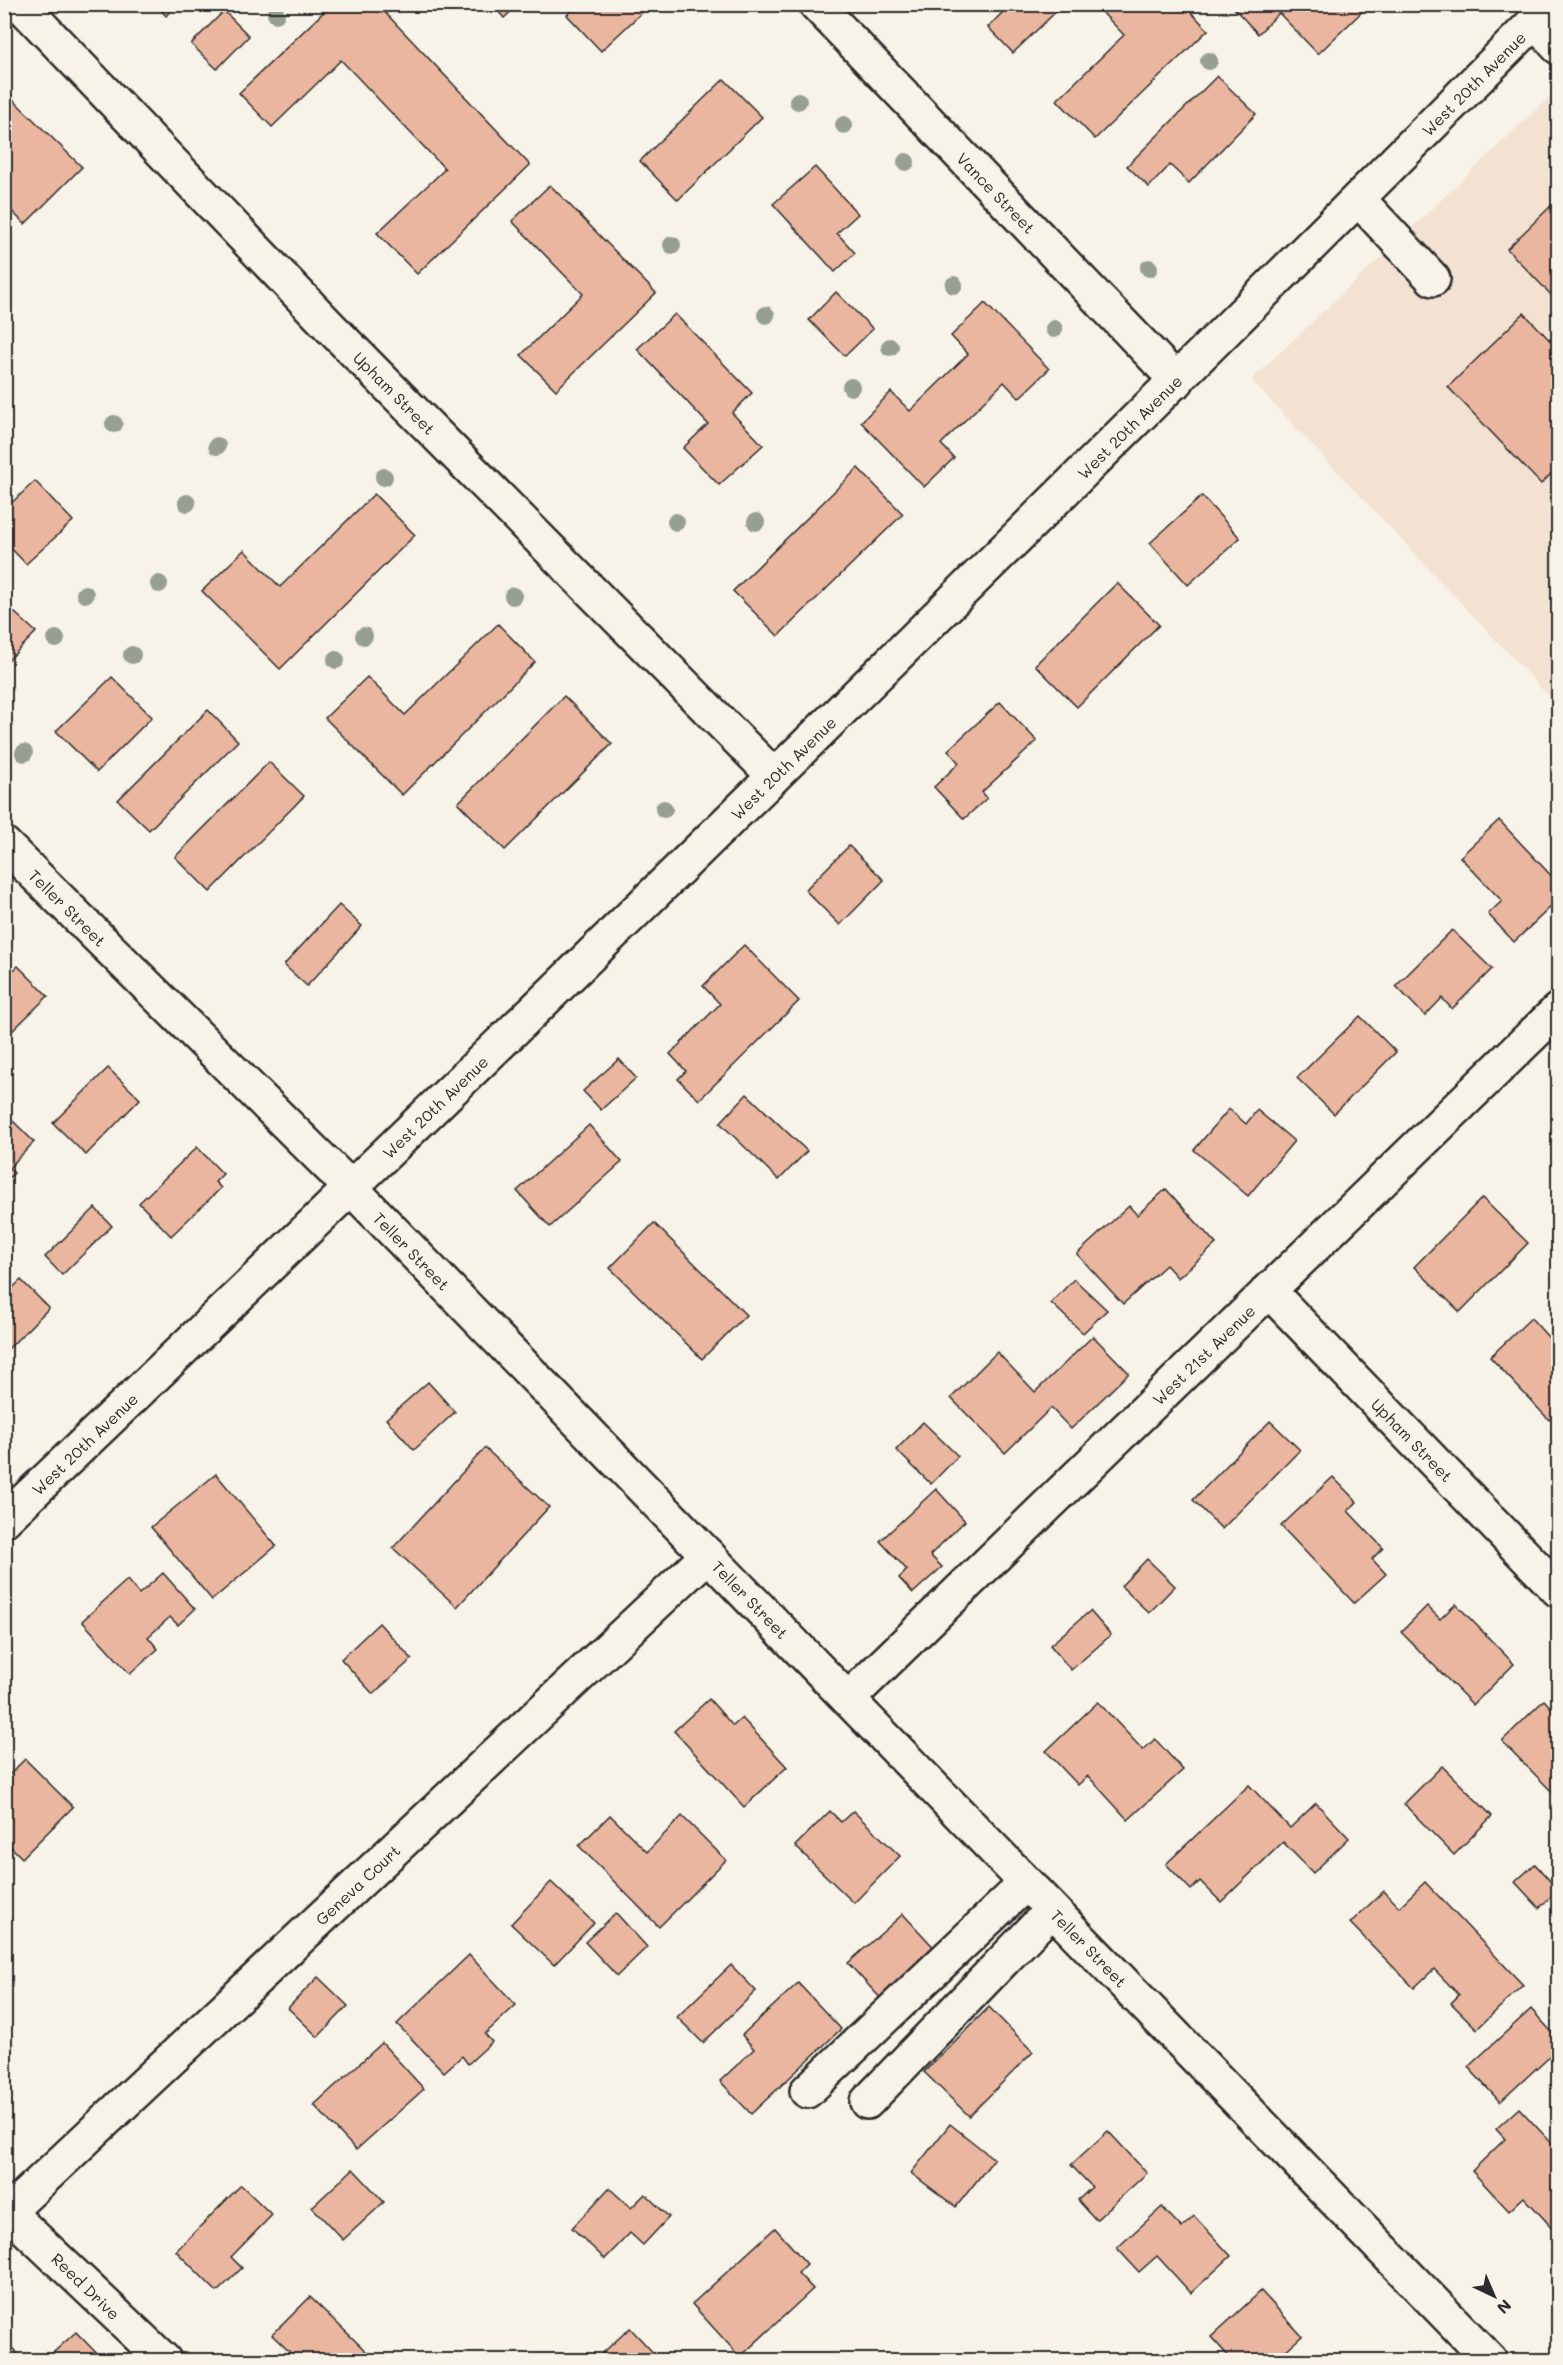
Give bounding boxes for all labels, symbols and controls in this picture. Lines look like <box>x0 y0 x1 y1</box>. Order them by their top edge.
street label: West 20th Avenue <box>1417 26 1530 140</box>
street label: Vance Street <box>953 147 1040 238</box>
street label: Upham Street <box>349 347 440 439</box>
street label: West 20th Avenue <box>1072 370 1186 483</box>
street label: West 20th Avenue <box>726 711 840 824</box>
street label: Teller Street <box>25 864 111 950</box>
street label: West 20th Avenue <box>377 1051 492 1163</box>
street label: Teller Street <box>369 1207 455 1294</box>
street label: West 21st Avenue <box>1147 1300 1259 1409</box>
street label: West 20th Avenue <box>27 1388 142 1499</box>
street label: Upham Street <box>1367 1393 1458 1486</box>
street label: Teller Street <box>708 1556 793 1643</box>
street label: Geneva Court <box>310 1839 404 1929</box>
street label: Teller Street <box>1047 1904 1132 1991</box>
street label: Reed Drive <box>47 2248 125 2324</box>
north arrow <box>1464 2266 1524 2326</box>
text: N <box>1493 2295 1516 2319</box>

